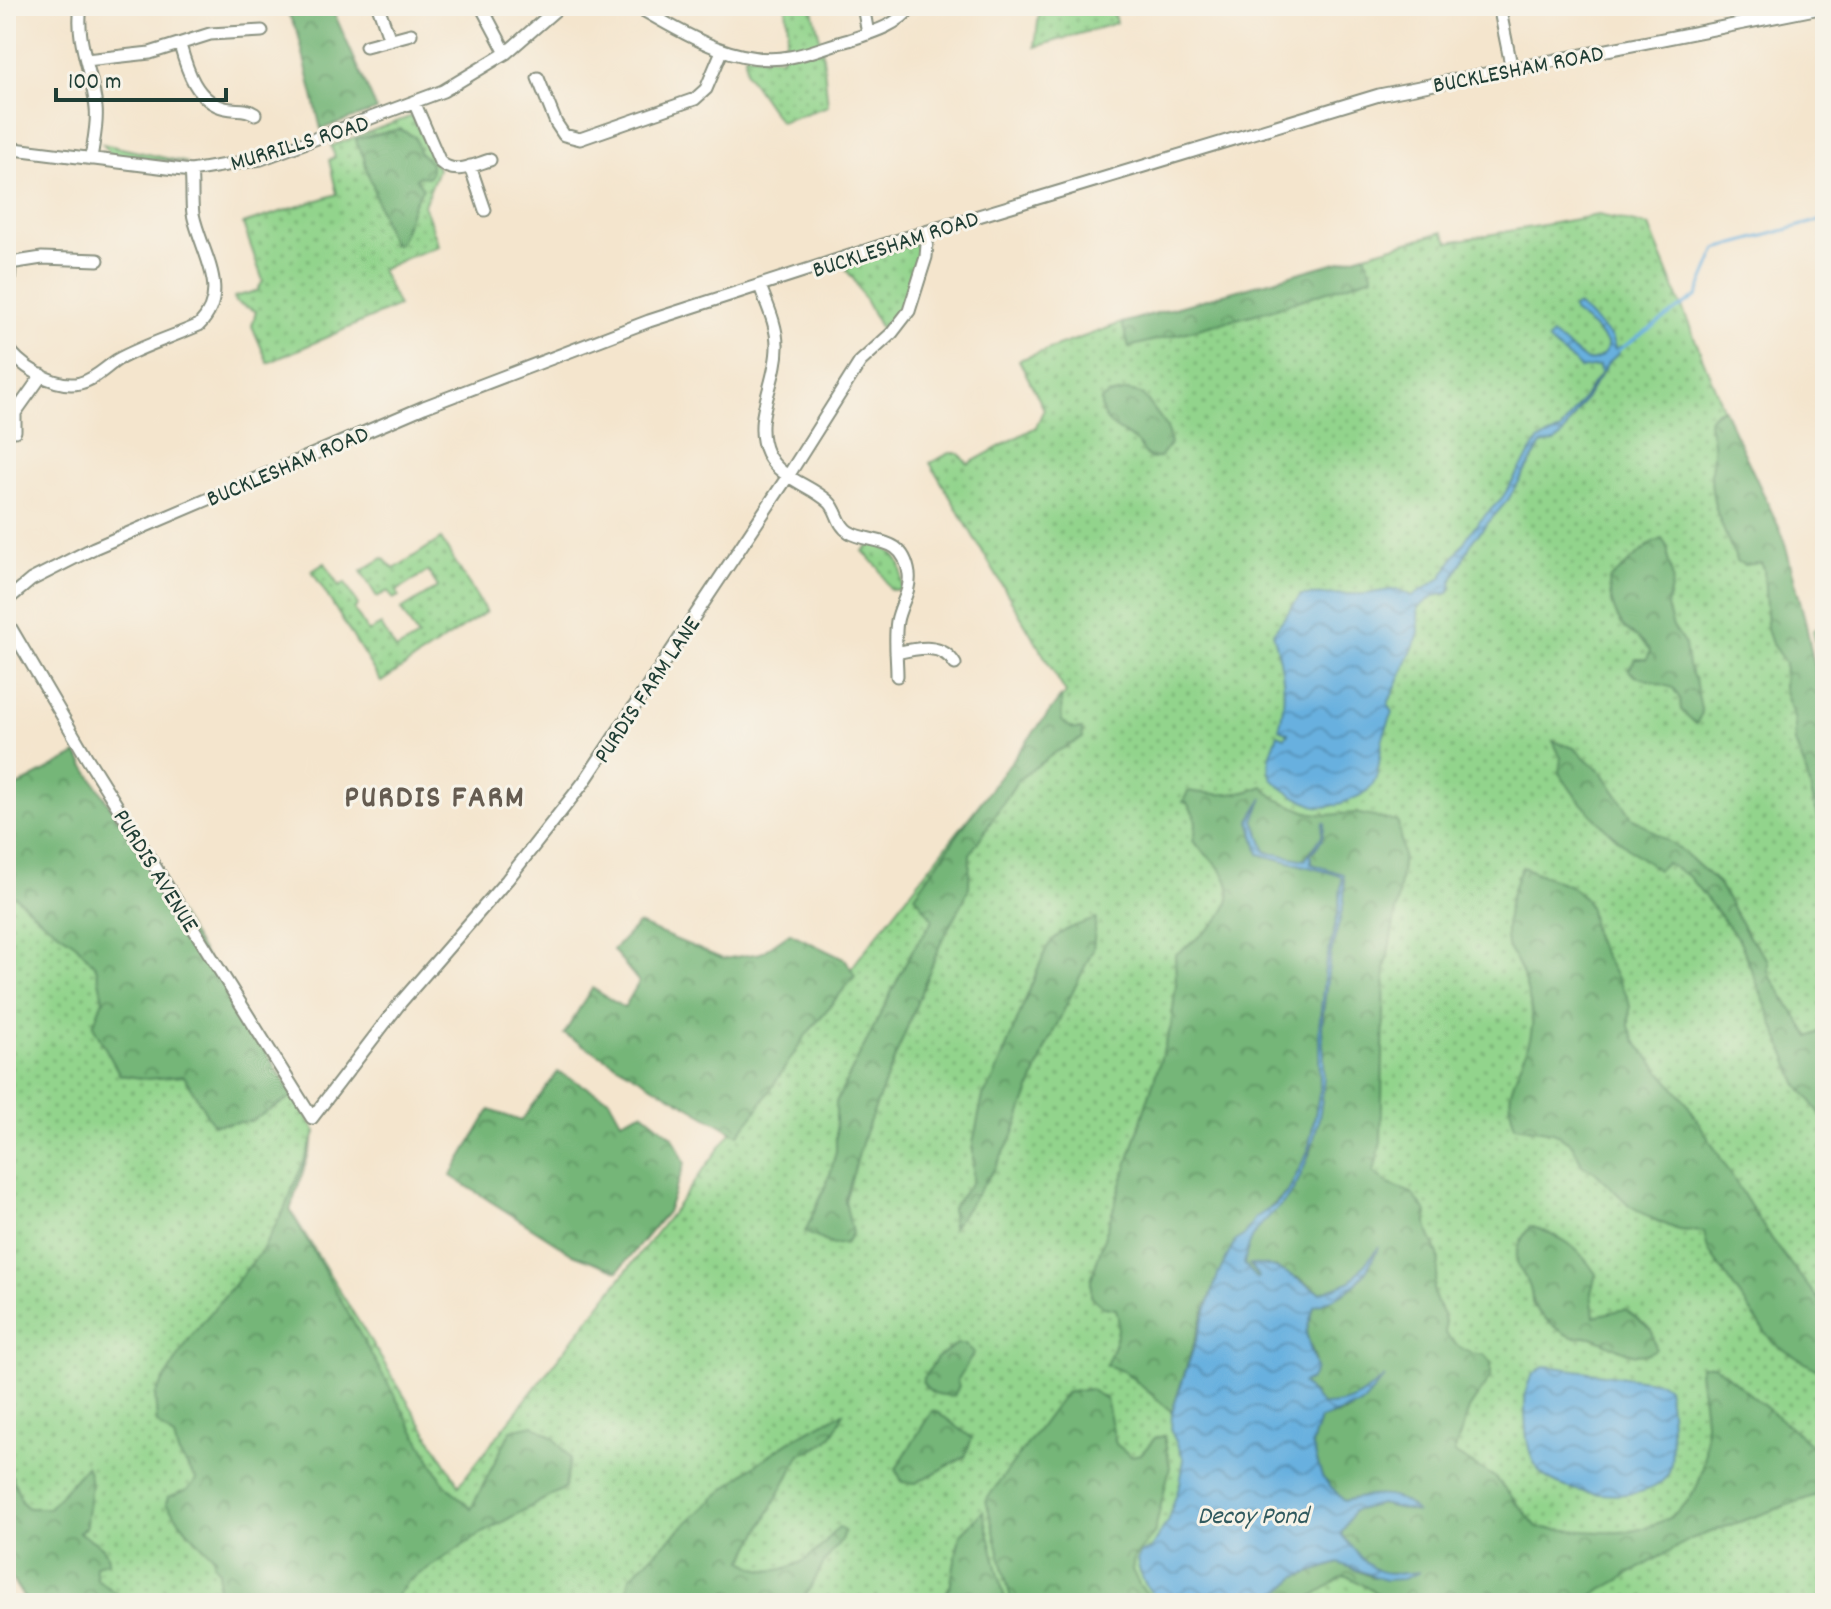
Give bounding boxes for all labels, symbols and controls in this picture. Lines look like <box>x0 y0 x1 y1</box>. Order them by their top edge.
street label: BUCKLESHAM ROAD <box>1430 38 1607 104</box>
scale bar <box>56 52 226 102</box>
text: 100 m <box>68 66 121 100</box>
street label: MURRILLS ROAD <box>226 108 373 182</box>
street label: BUCKLESHAM ROAD <box>808 203 983 289</box>
street label: BUCKLESHAM ROAD <box>202 418 374 517</box>
street label: PURDIS FARM LANE <box>587 610 710 771</box>
district label: PURDIS FARM <box>344 777 526 823</box>
street label: PURDIS AVENUE <box>103 803 206 940</box>
water label: Decoy Pond <box>1198 1499 1311 1536</box>

